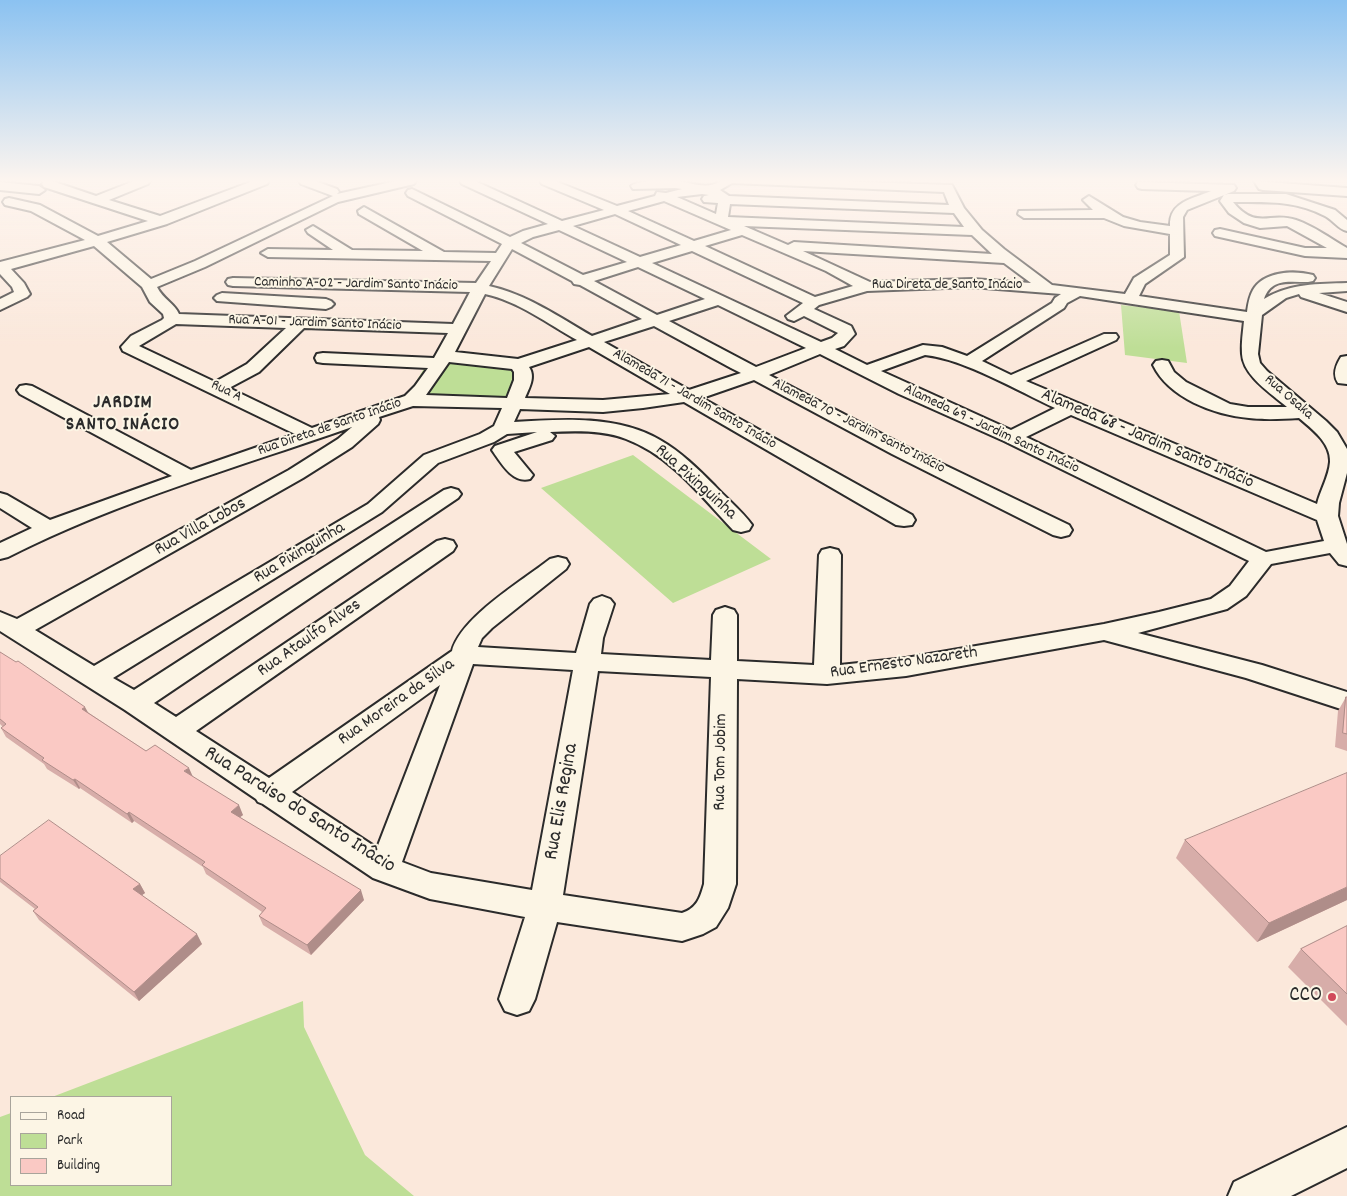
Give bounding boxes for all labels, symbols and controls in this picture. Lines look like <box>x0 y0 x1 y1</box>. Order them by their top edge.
street label: Caminho A-02 - Jardim Santo Inácio <box>254 274 458 296</box>
street label: Rua Direta de Santo Inácio <box>872 277 1022 295</box>
street label: Rua A-01 - Jardim Santo Inácio <box>228 312 402 336</box>
street label: Alameda 71 - Jardim Santo Inácio <box>609 346 779 454</box>
street label: Rua Osaka <box>1260 372 1316 424</box>
street label: Alameda 70 - Jardim Santo Inácio <box>769 376 947 478</box>
street label: Rua A <box>207 377 245 407</box>
street label: Alameda 69 - Jardim Santo Inácio <box>900 381 1082 479</box>
street label: Alameda 68 - Jardim Santo Inácio <box>1037 385 1257 495</box>
district label: JARDIM SANTO INÁCIO <box>64 393 182 437</box>
street label: Rua Direta de Santo Inácio <box>256 395 404 461</box>
street label: Rua Pixinguinha <box>650 441 740 525</box>
street label: Rua Villa Lobos <box>152 494 250 562</box>
street label: Rua Pixinguinha <box>250 518 350 590</box>
street label: Rua Ataulfo Alves <box>254 595 366 683</box>
street label: Rua Ernesto Nazareth <box>829 643 979 685</box>
street label: Rua Moreira da Silva <box>335 655 459 751</box>
street label: Rua Tom Jobim <box>710 713 734 811</box>
street label: Rua Paraiso do Santo Inâcio <box>199 742 399 880</box>
street label: Rua Elis Regina <box>540 742 586 862</box>
place label: CCO <box>1289 984 1322 1010</box>
marker: CCO <box>1326 991 1338 1003</box>
legend <box>10 1096 172 1186</box>
text: Road <box>57 1105 85 1127</box>
text: Park <box>57 1130 83 1152</box>
text: Building <box>57 1155 100 1177</box>

